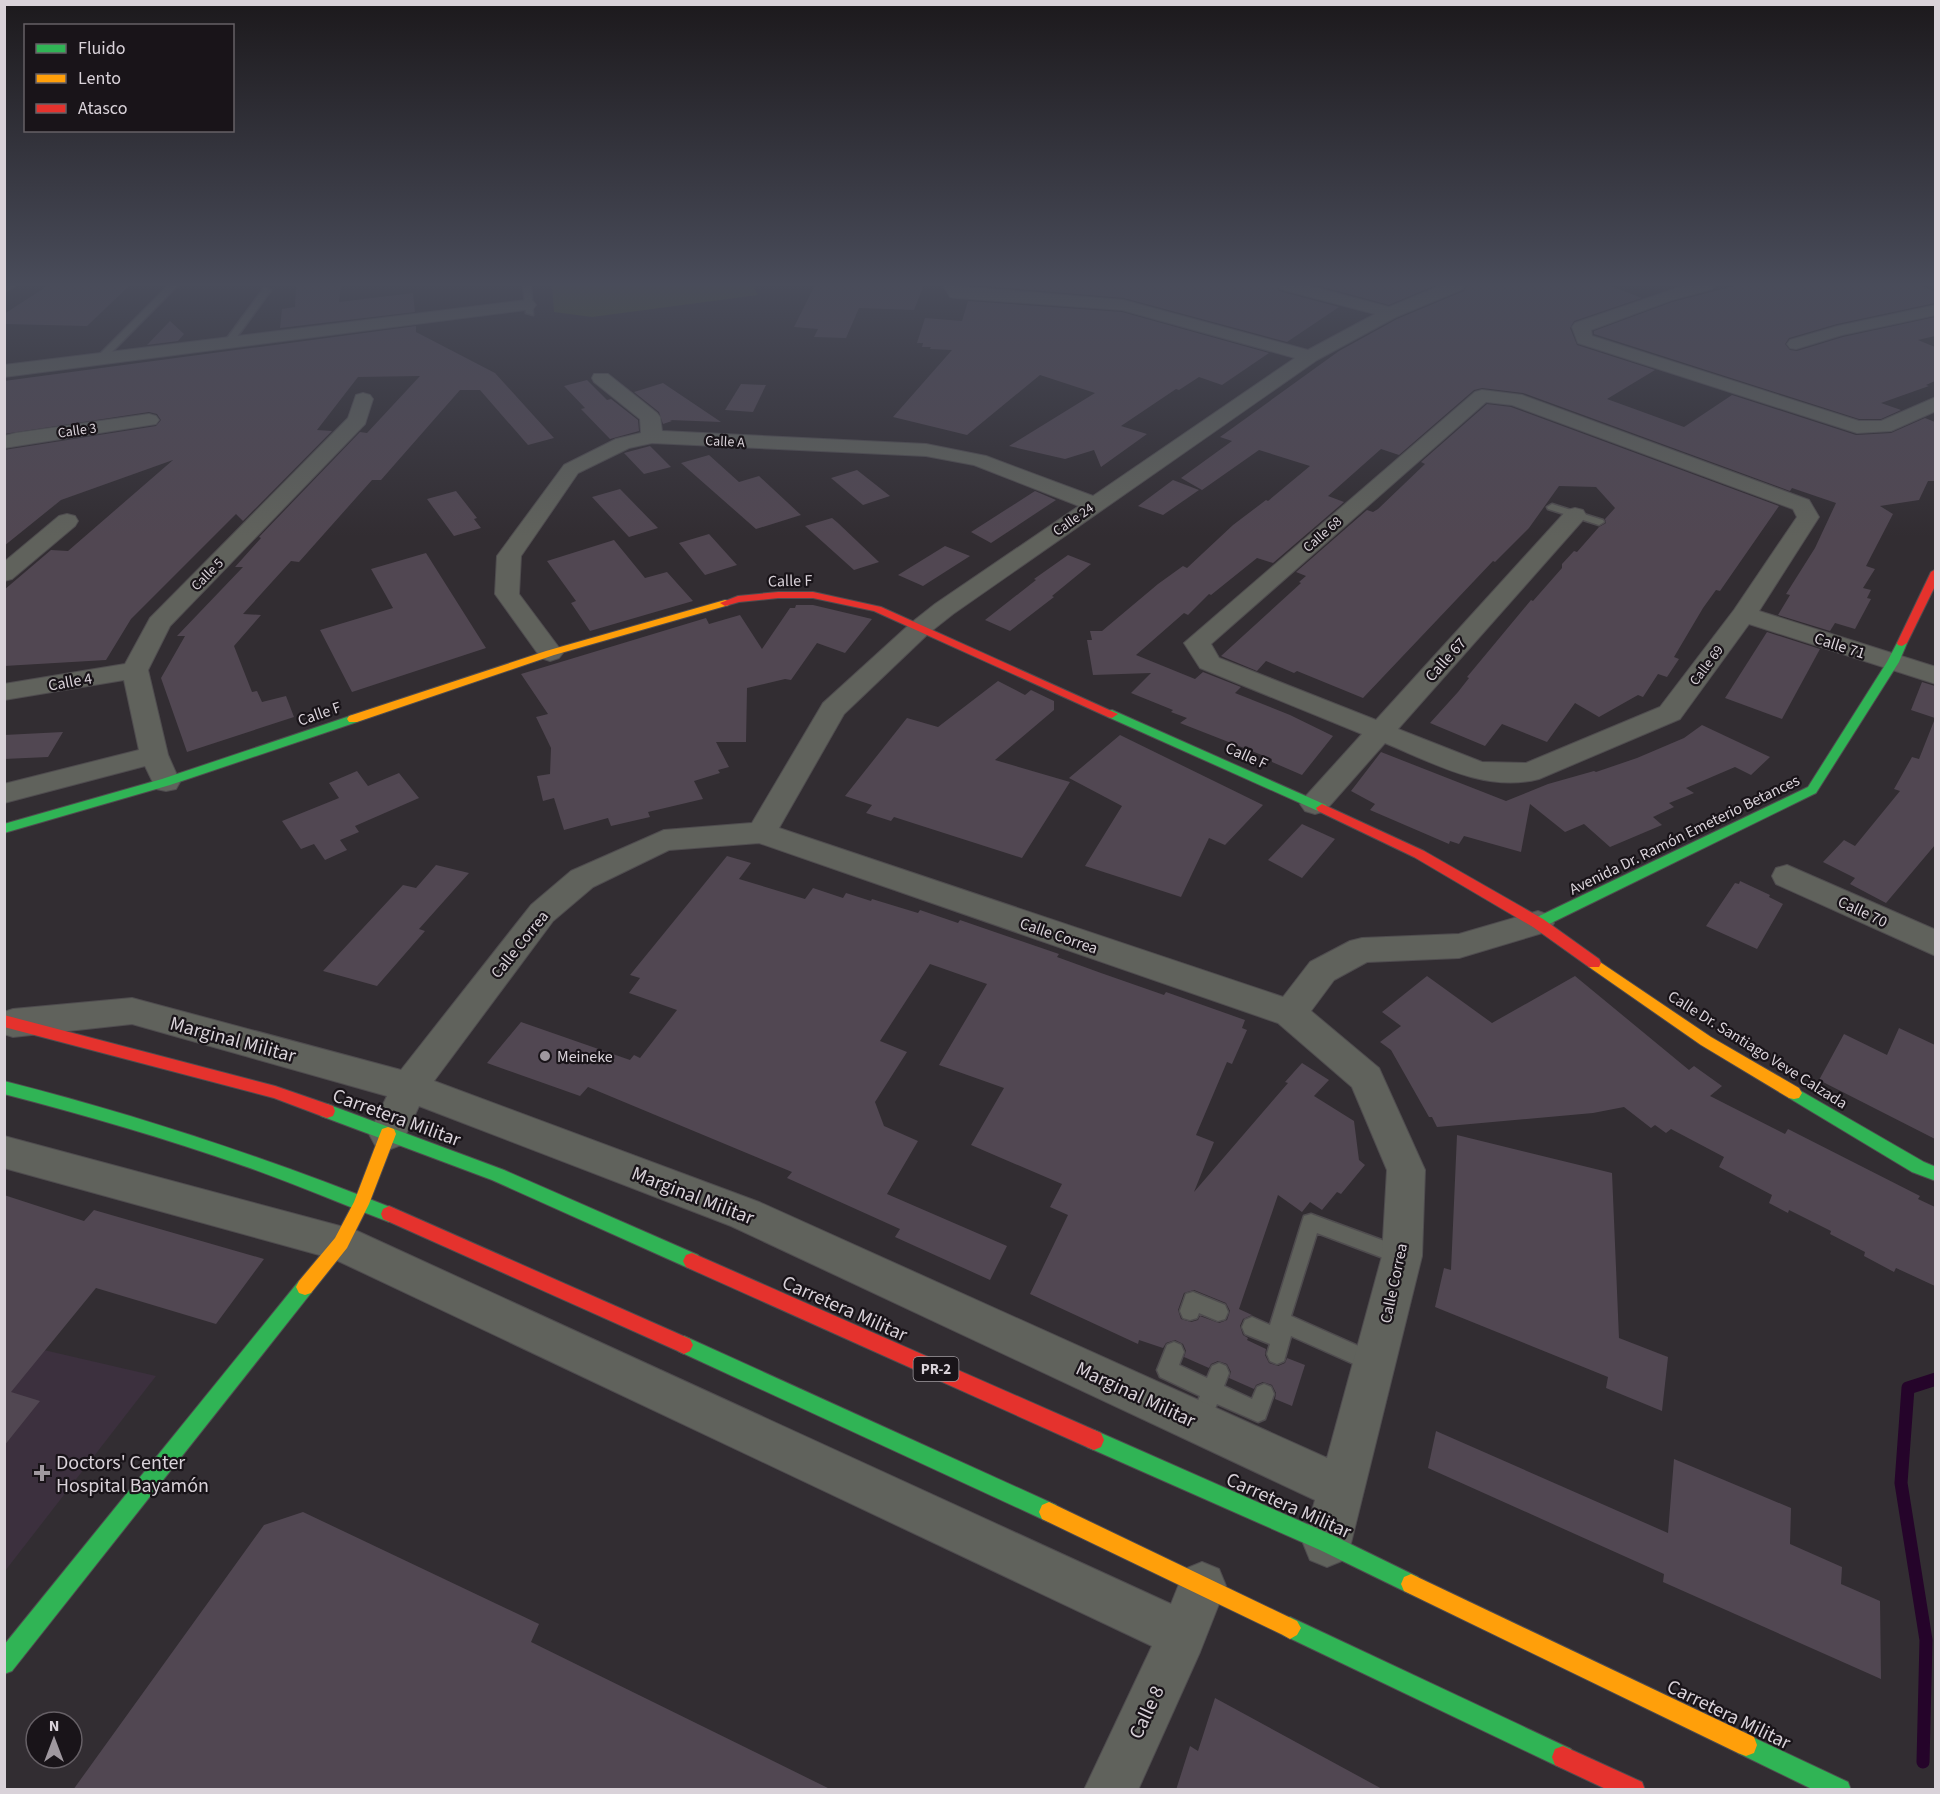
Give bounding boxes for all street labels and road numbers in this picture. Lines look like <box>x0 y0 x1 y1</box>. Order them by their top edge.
street label: Calle 3 <box>56 418 98 444</box>
street label: Calle A <box>705 431 746 453</box>
street label: Calle 24 <box>1049 498 1098 541</box>
street label: Calle 68 <box>1299 512 1347 557</box>
street label: Calle 5 <box>187 554 229 596</box>
street label: Calle F <box>768 570 812 592</box>
street label: Calle 71 <box>1811 627 1868 665</box>
street label: Calle 67 <box>1420 633 1471 687</box>
street label: Calle 69 <box>1685 641 1729 690</box>
street label: Calle 4 <box>46 667 94 697</box>
street label: Calle F <box>295 696 344 732</box>
street label: Calle F <box>1222 737 1271 775</box>
street label: Avenida Dr. Ramón Emeterio Betances <box>1565 769 1804 900</box>
street label: Calle 70 <box>1834 891 1891 933</box>
street label: Calle Correa <box>486 906 554 983</box>
street label: Calle Correa <box>1017 912 1101 960</box>
street label: Calle Dr. Santiago Veve Calzada <box>1663 985 1851 1114</box>
street label: Marginal Militar <box>167 1010 299 1070</box>
street label: Carretera Militar <box>329 1082 465 1154</box>
street label: Marginal Militar <box>627 1160 758 1232</box>
street label: Calle Correa <box>1375 1241 1413 1325</box>
street label: Carretera Militar <box>777 1269 912 1349</box>
street label: Marginal Militar <box>1071 1355 1200 1435</box>
road number: PR-2 <box>914 1357 958 1381</box>
street label: Carretera Militar <box>1221 1466 1356 1546</box>
street label: Carretera Militar <box>1662 1673 1795 1757</box>
street label: Calle 8 <box>1122 1681 1171 1744</box>

